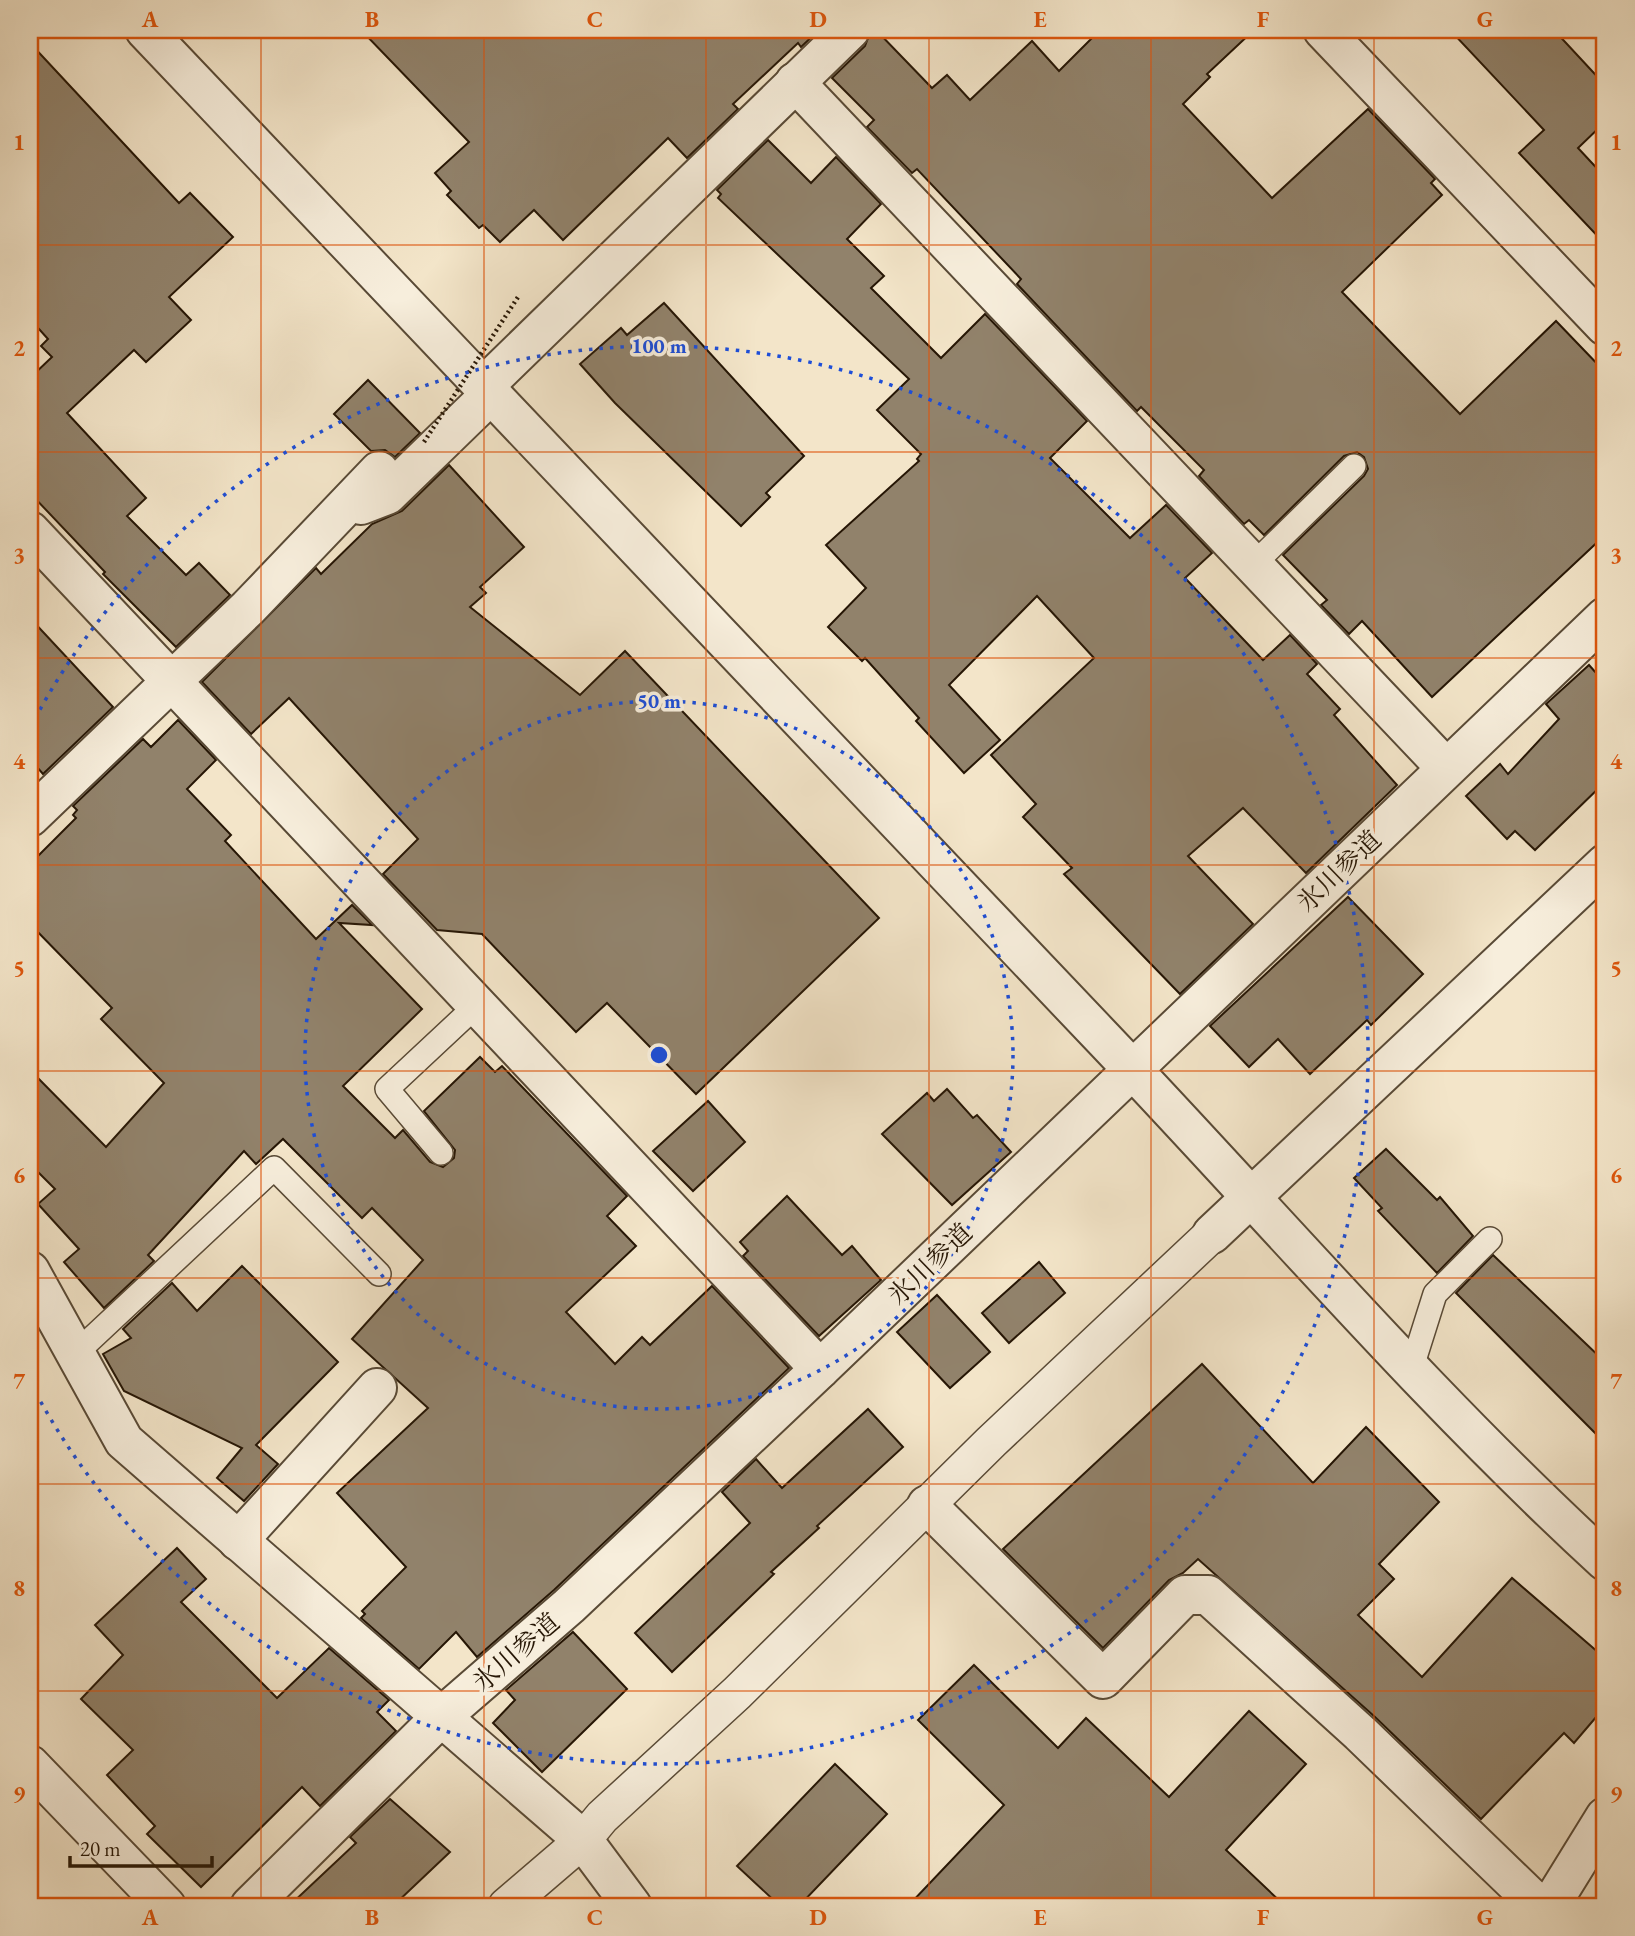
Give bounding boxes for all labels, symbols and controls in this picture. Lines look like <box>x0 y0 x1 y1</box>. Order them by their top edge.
text: A <box>141 4 159 34</box>
text: B <box>365 4 379 34</box>
text: C <box>587 4 603 34</box>
text: D <box>809 4 827 34</box>
text: E <box>1033 4 1047 34</box>
text: F <box>1257 4 1270 34</box>
text: G <box>1477 4 1493 34</box>
text: 1 <box>13 127 25 157</box>
text: 1 <box>1610 127 1622 157</box>
text: 100 m <box>631 332 687 359</box>
text: 2 <box>13 333 25 363</box>
text: 2 <box>1610 333 1622 363</box>
text: 3 <box>13 540 25 570</box>
text: 3 <box>1610 540 1622 570</box>
text: 50 m <box>637 687 681 714</box>
text: 4 <box>13 746 26 776</box>
text: 4 <box>1610 746 1623 776</box>
street label: 氷川参道 <box>1290 823 1388 919</box>
text: 5 <box>13 953 25 983</box>
text: 5 <box>1610 953 1622 983</box>
centre of rings <box>647 1043 671 1067</box>
text: 6 <box>13 1160 25 1190</box>
text: 6 <box>1610 1160 1622 1190</box>
street label: 氷川参道 <box>881 1216 979 1312</box>
text: 7 <box>13 1366 26 1396</box>
text: 7 <box>1610 1366 1623 1396</box>
text: 8 <box>13 1573 25 1603</box>
text: 8 <box>1610 1573 1622 1603</box>
street label: 氷川参道 <box>466 1605 566 1699</box>
text: 9 <box>13 1779 25 1809</box>
text: 9 <box>1610 1779 1622 1809</box>
scale bar <box>70 1824 212 1868</box>
text: 20 m <box>80 1835 121 1862</box>
text: A <box>141 1902 159 1932</box>
text: B <box>365 1902 379 1932</box>
text: C <box>587 1902 603 1932</box>
text: D <box>809 1902 827 1932</box>
text: E <box>1033 1902 1047 1932</box>
text: F <box>1257 1902 1270 1932</box>
text: G <box>1477 1902 1493 1932</box>

